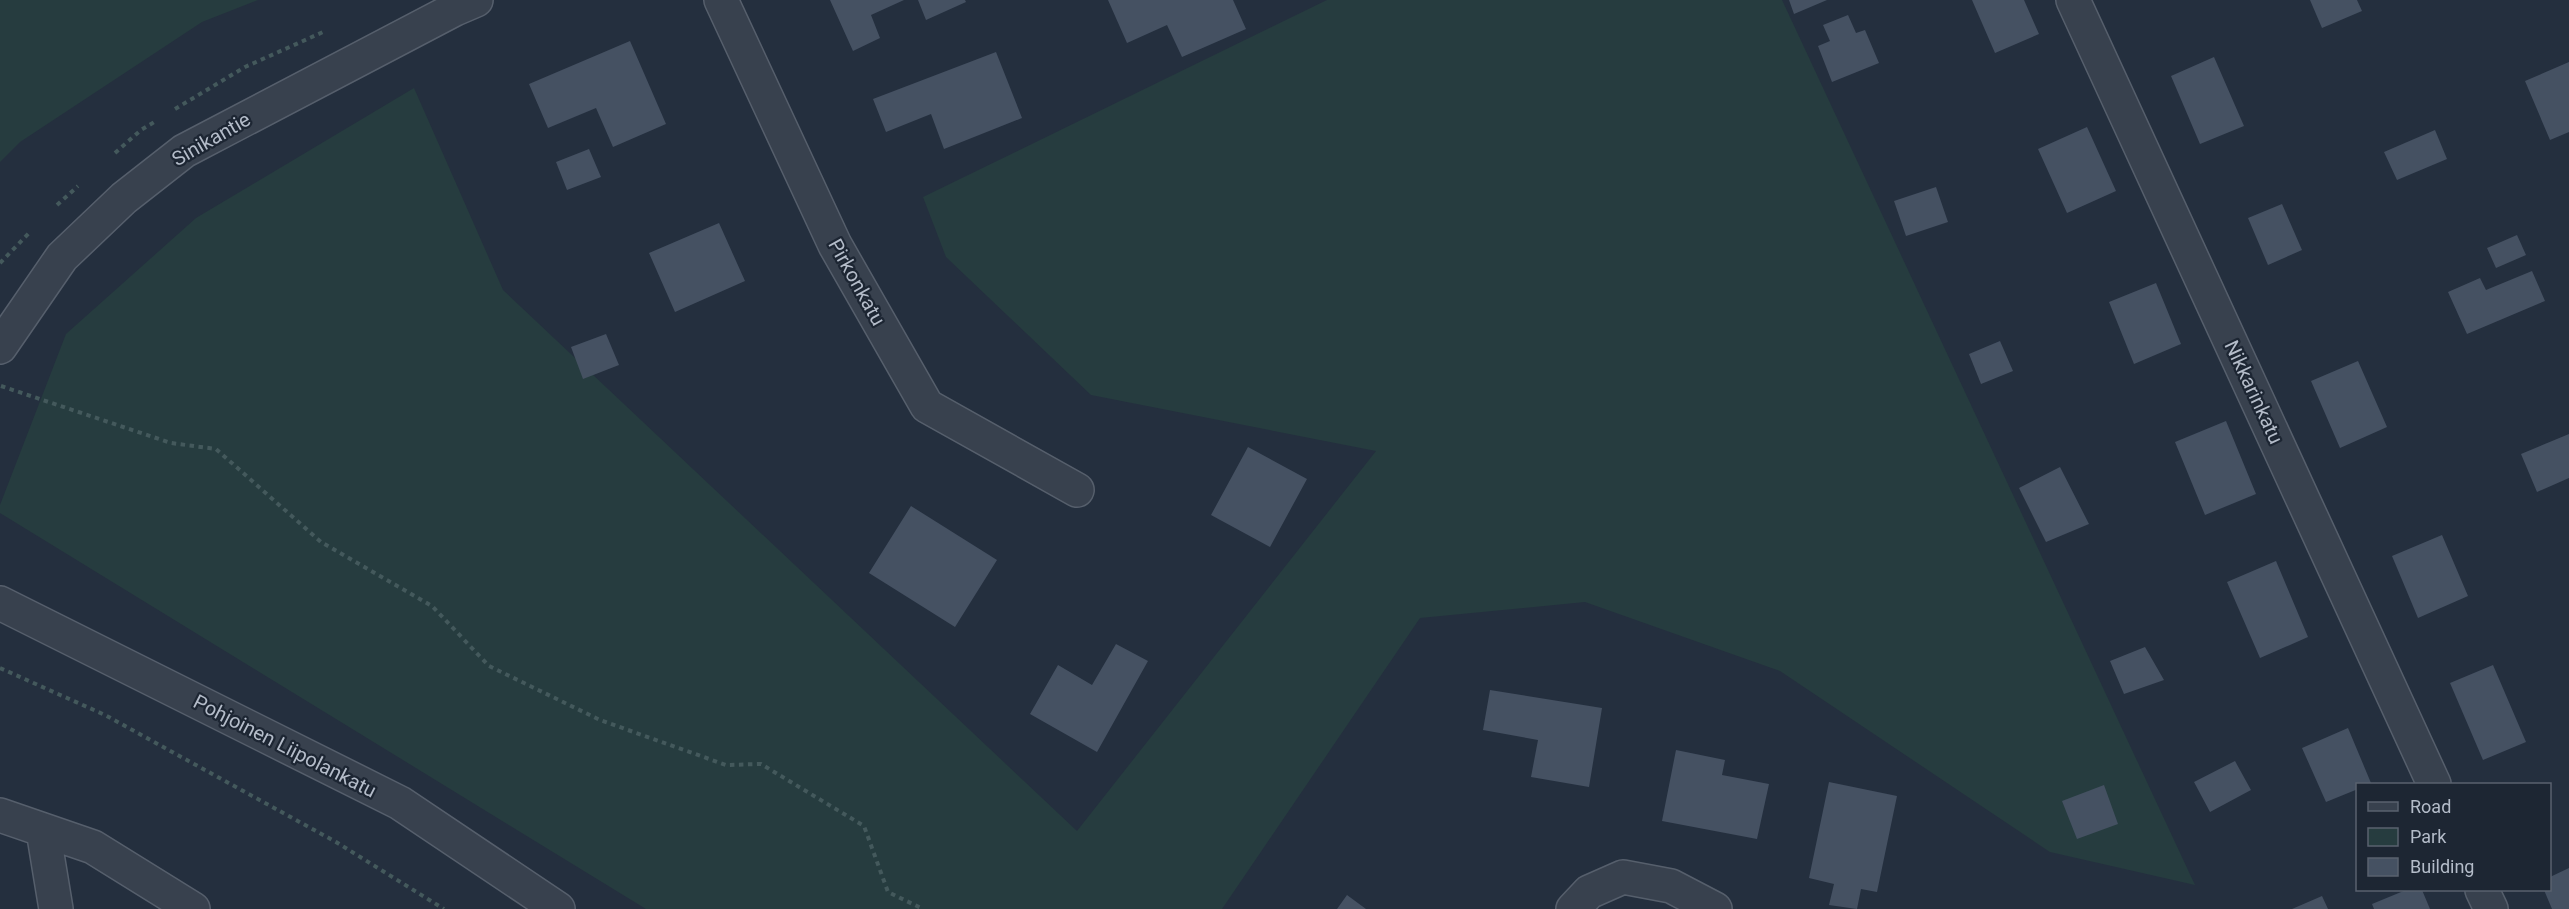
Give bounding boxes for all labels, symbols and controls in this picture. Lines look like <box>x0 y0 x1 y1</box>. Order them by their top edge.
street label: Sinikantie <box>167 107 255 171</box>
street label: Pirkonkatu <box>823 234 891 330</box>
street label: Nikkarinkatu <box>2220 336 2288 448</box>
street label: Pohjoinen Liipolankatu <box>189 689 381 803</box>
legend <box>2356 783 2551 891</box>
text: Road <box>2410 796 2451 817</box>
text: Park <box>2410 826 2447 847</box>
text: Building <box>2410 856 2474 877</box>

